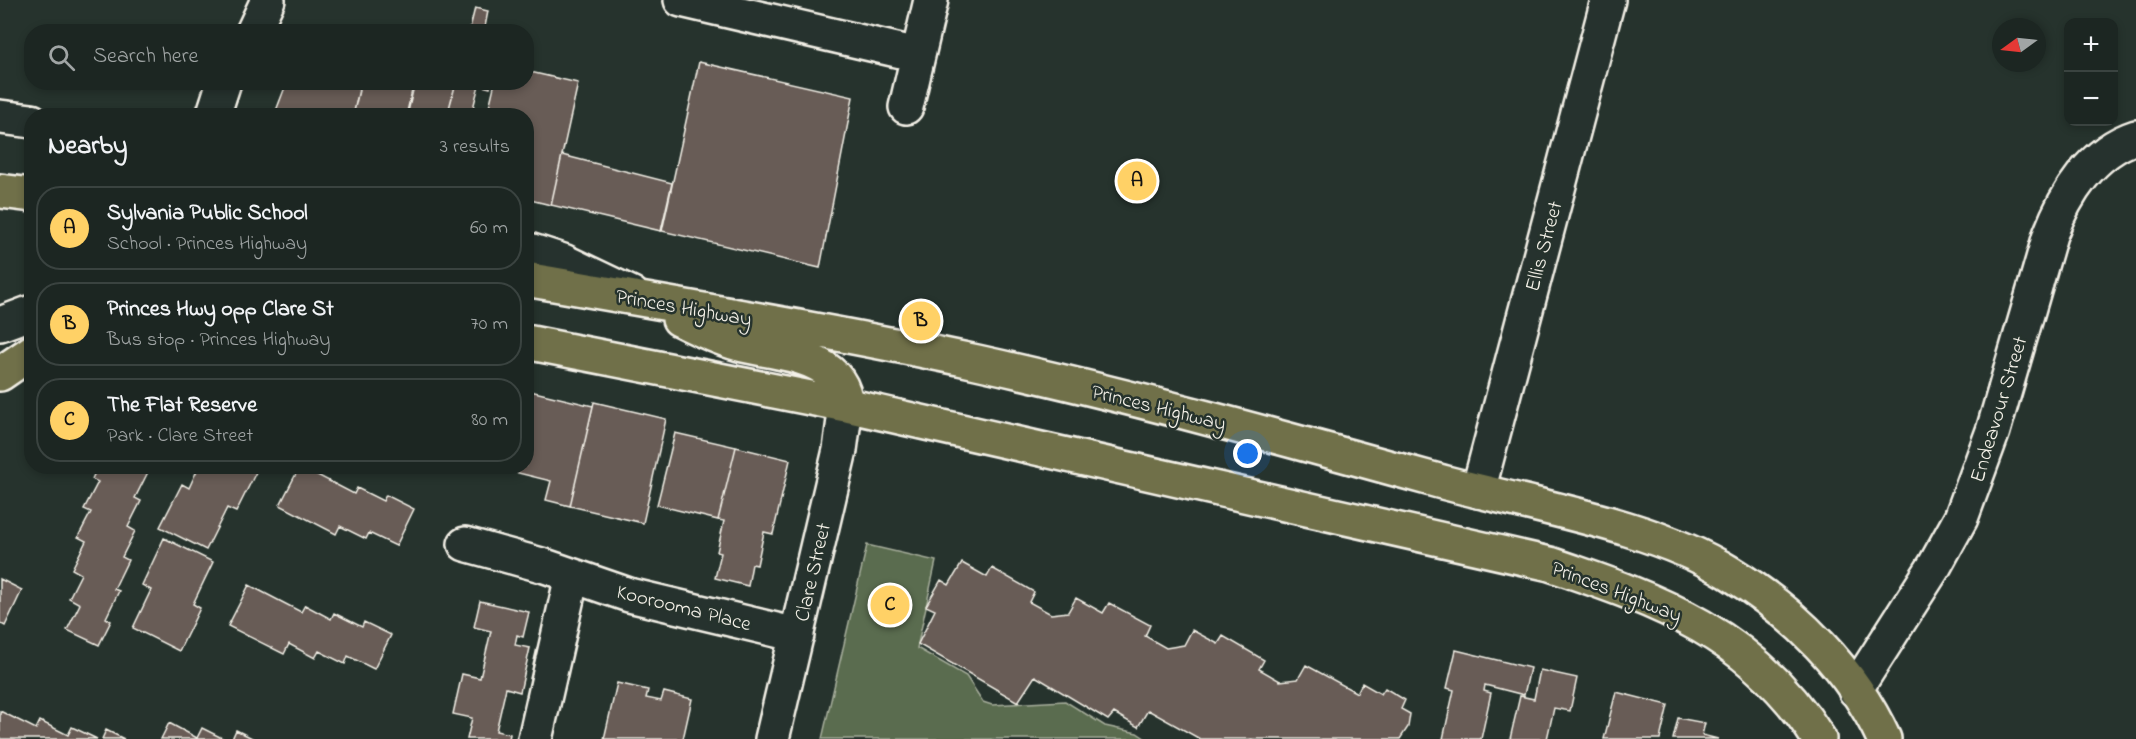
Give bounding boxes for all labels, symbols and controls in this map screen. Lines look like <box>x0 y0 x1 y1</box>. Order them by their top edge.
north arrow <box>1992 18 2046 72</box>
map controls <box>2064 18 2118 126</box>
button: + <box>2064 18 2118 72</box>
search box <box>24 24 534 90</box>
icon: search <box>45 41 78 74</box>
text: Search here <box>93 41 198 73</box>
button: − <box>2064 72 2118 126</box>
text: Nearby <box>48 128 127 166</box>
text: 3 results <box>440 133 510 162</box>
pin: A <box>1118 158 1156 204</box>
text: Sylvania Public School <box>107 198 308 230</box>
street label: Ellis Street <box>1518 198 1571 295</box>
text: A <box>63 214 76 243</box>
text: 60 m <box>470 214 508 243</box>
text: School · Princes Highway <box>107 230 307 259</box>
street label: Princes Highway <box>613 282 754 338</box>
text: Princes Hwy opp Clare St <box>107 294 334 326</box>
pin: B <box>902 298 940 344</box>
text: B <box>63 310 76 339</box>
text: 70 m <box>471 310 508 339</box>
text: Bus stop · Princes Highway <box>107 326 330 355</box>
street label: Endeavour Street <box>1963 333 2036 486</box>
street label: Princes Highway <box>1088 378 1229 442</box>
text: The Flat Reserve <box>107 390 257 422</box>
text: C <box>64 406 75 435</box>
text: 80 m <box>471 406 508 435</box>
text: Park · Clare Street <box>107 422 253 451</box>
your location <box>1233 439 1262 468</box>
street label: Clare Street <box>788 520 840 625</box>
street label: Princes Highway <box>1546 554 1686 633</box>
street label: Koorooma Place <box>613 578 755 640</box>
pin: C <box>870 582 910 628</box>

